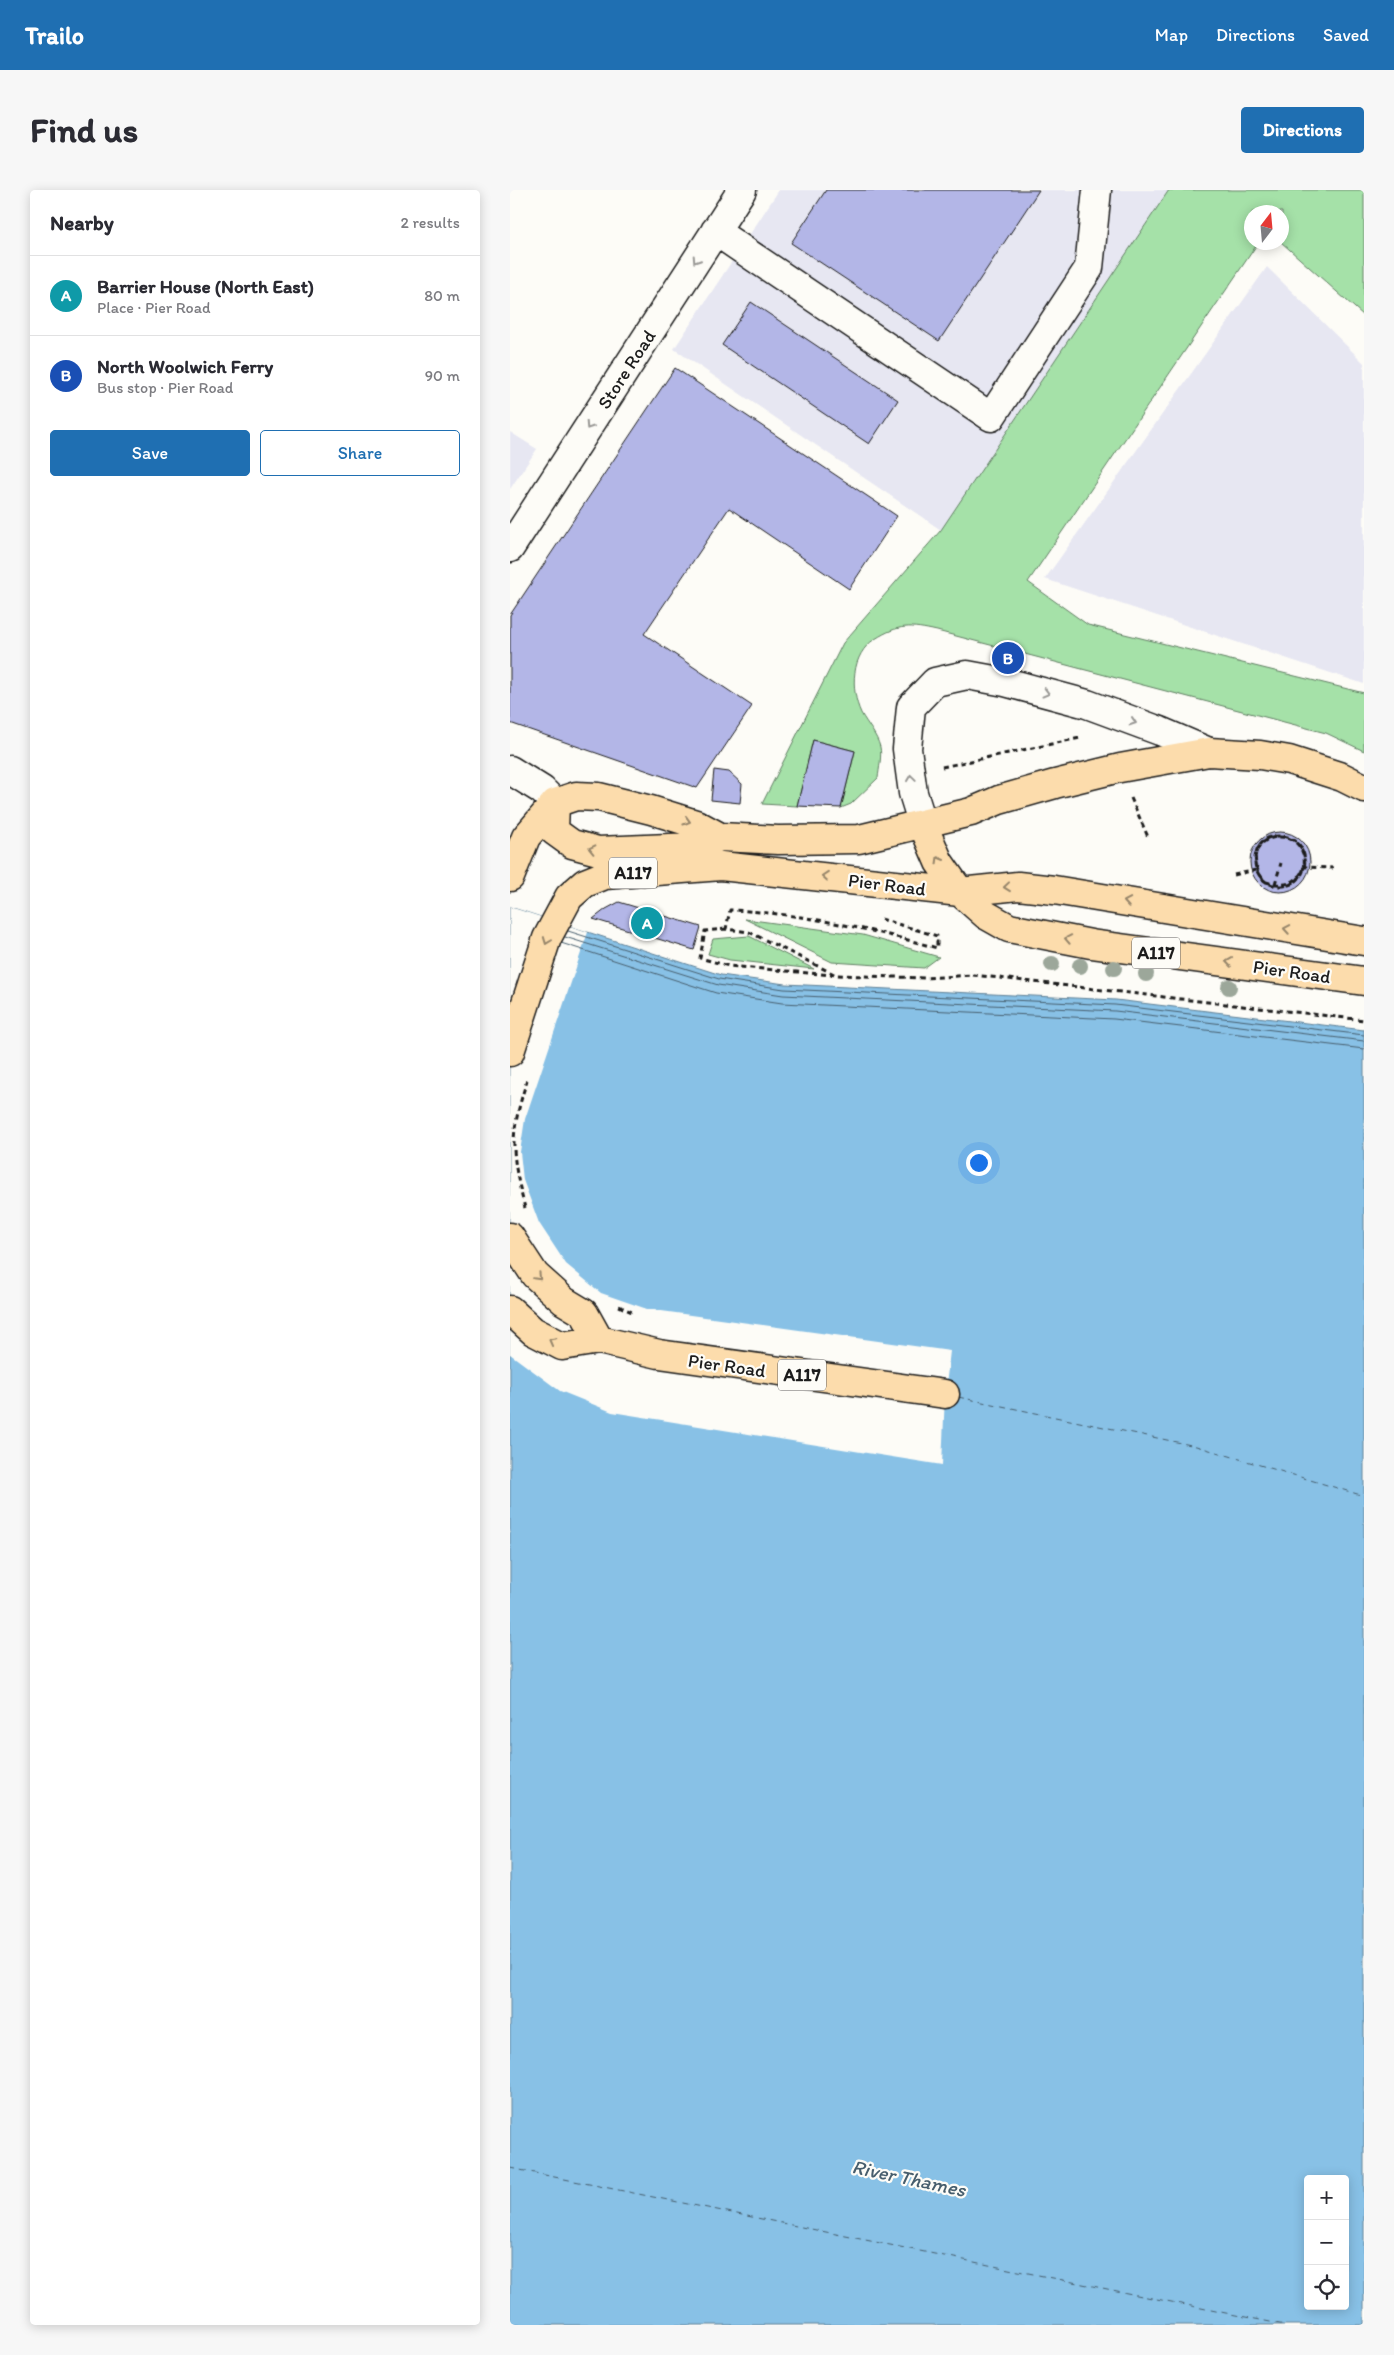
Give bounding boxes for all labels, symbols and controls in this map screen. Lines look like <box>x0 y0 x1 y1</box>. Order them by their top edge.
text: Trailo <box>25 21 84 50</box>
text: Map <box>1155 24 1188 46</box>
text: Directions <box>1216 24 1295 46</box>
text: Saved <box>1323 24 1369 46</box>
button: Directions <box>1241 107 1364 153</box>
text: Find us <box>30 109 138 151</box>
north arrow <box>1244 205 1289 250</box>
text: Nearby <box>50 210 114 235</box>
text: 2 results <box>400 213 460 232</box>
one-way arrow <box>693 255 703 264</box>
text: Barrier House (North East) <box>97 275 314 298</box>
text: A <box>61 286 71 305</box>
text: 80 m <box>424 286 460 305</box>
text: Place · Pier Road <box>97 298 211 317</box>
street label: Store Road <box>592 325 661 413</box>
text: North Woolwich Ferry <box>97 355 273 378</box>
text: B <box>61 366 71 385</box>
text: 90 m <box>425 366 460 385</box>
text: Bus stop · Pier Road <box>97 378 233 397</box>
one-way arrow <box>586 420 595 430</box>
button: Save <box>50 430 250 476</box>
button: Share <box>260 430 460 476</box>
pin: B <box>992 639 1024 677</box>
one-way arrow <box>1041 688 1049 698</box>
one-way arrow <box>1128 716 1136 726</box>
one-way arrow <box>906 774 917 782</box>
one-way arrow <box>682 815 690 825</box>
one-way arrow <box>587 844 596 855</box>
one-way arrow <box>935 857 945 866</box>
road number: A117 <box>609 858 657 888</box>
street label: Pier Road <box>847 868 927 901</box>
one-way arrow <box>821 871 829 882</box>
one-way arrow <box>1003 882 1011 893</box>
one-way arrow <box>1123 898 1132 908</box>
pin: A <box>631 904 663 942</box>
one-way arrow <box>1283 925 1292 935</box>
one-way arrow <box>1064 935 1073 945</box>
one-way arrow <box>543 936 553 945</box>
road number: A117 <box>1132 938 1180 968</box>
street label: Pier Road <box>1252 955 1332 988</box>
one-way arrow <box>1225 958 1233 968</box>
your location <box>966 1150 992 1176</box>
one-way arrow <box>532 1271 541 1280</box>
one-way arrow <box>548 1337 557 1347</box>
street label: Pier Road <box>687 1349 767 1382</box>
road number: A117 <box>778 1360 826 1390</box>
water label: River Thames <box>850 2154 969 2202</box>
map controls <box>1304 2175 1349 2310</box>
button: + <box>1304 2175 1349 2220</box>
button: − <box>1304 2220 1349 2265</box>
button: locate <box>1304 2265 1349 2310</box>

